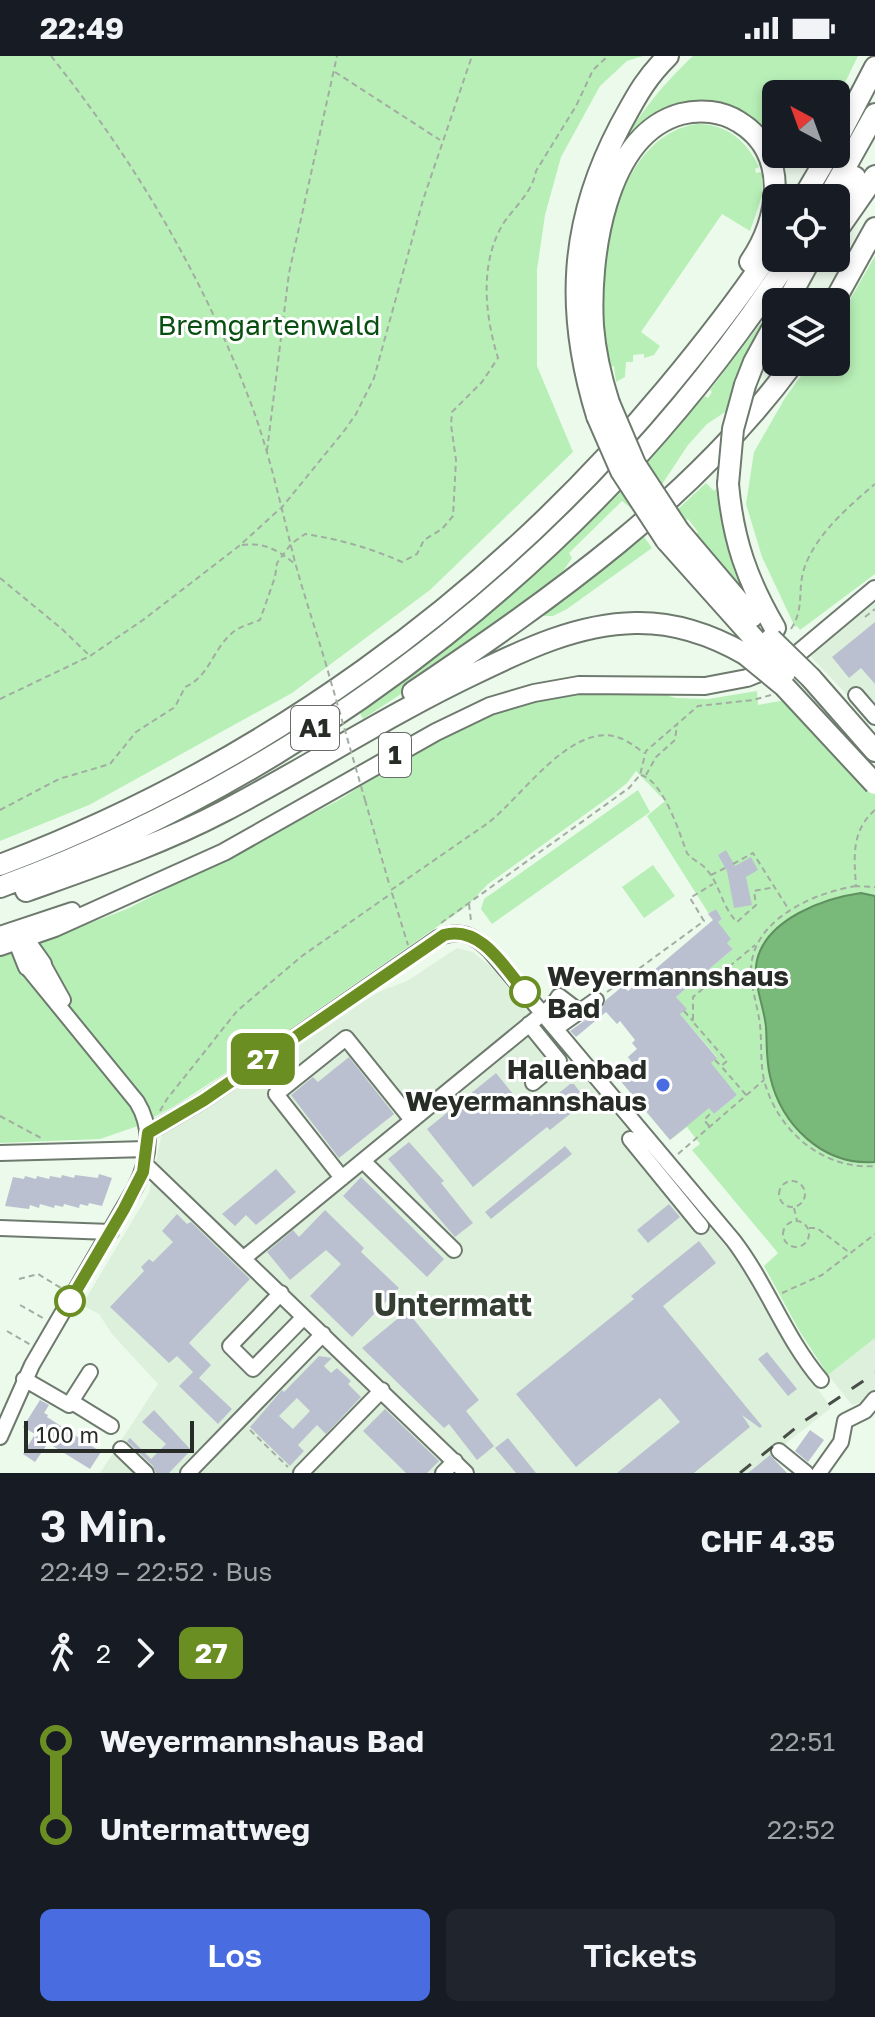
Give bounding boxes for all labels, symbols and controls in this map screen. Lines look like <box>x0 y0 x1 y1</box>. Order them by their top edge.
text: 22:49 <box>40 10 124 46</box>
north arrow <box>762 80 850 168</box>
map controls <box>762 80 850 376</box>
button: locate <box>762 184 850 272</box>
button: layers <box>762 288 850 376</box>
park label: Bremgartenwald <box>157 308 381 341</box>
road number: A1 <box>291 706 339 750</box>
road number: 1 <box>379 733 411 777</box>
place label: Weyermannshaus Bad <box>547 959 789 1024</box>
marker: Weyermannshaus Bad <box>510 977 540 1007</box>
line badge: 27 <box>227 1033 299 1085</box>
text: 27 <box>247 1042 279 1075</box>
place label: Hallenbad Weyermannshaus <box>405 1052 647 1117</box>
marker: Hallenbad Weyermannshaus <box>654 1076 672 1094</box>
district label: Untermatt <box>374 1285 532 1323</box>
unlabelled marker <box>55 1286 85 1316</box>
scale bar <box>24 1417 194 1453</box>
text: 100 m <box>36 1421 99 1448</box>
text: 3 Min. <box>40 1499 168 1552</box>
text: CHF 4.35 <box>701 1523 835 1559</box>
text: 22:49 – 22:52 · Bus <box>40 1556 272 1587</box>
icon: walk <box>40 1631 84 1675</box>
icon: forward <box>123 1631 167 1675</box>
text: 27 <box>195 1636 227 1669</box>
text: 2 <box>96 1638 111 1669</box>
text: Weyermannshaus Bad <box>100 1723 424 1759</box>
text: 22:51 <box>769 1726 835 1757</box>
text: Untermattweg <box>100 1811 310 1847</box>
text: 22:52 <box>767 1814 835 1845</box>
button: Los <box>40 1909 430 2001</box>
button: Tickets <box>446 1909 835 2001</box>

